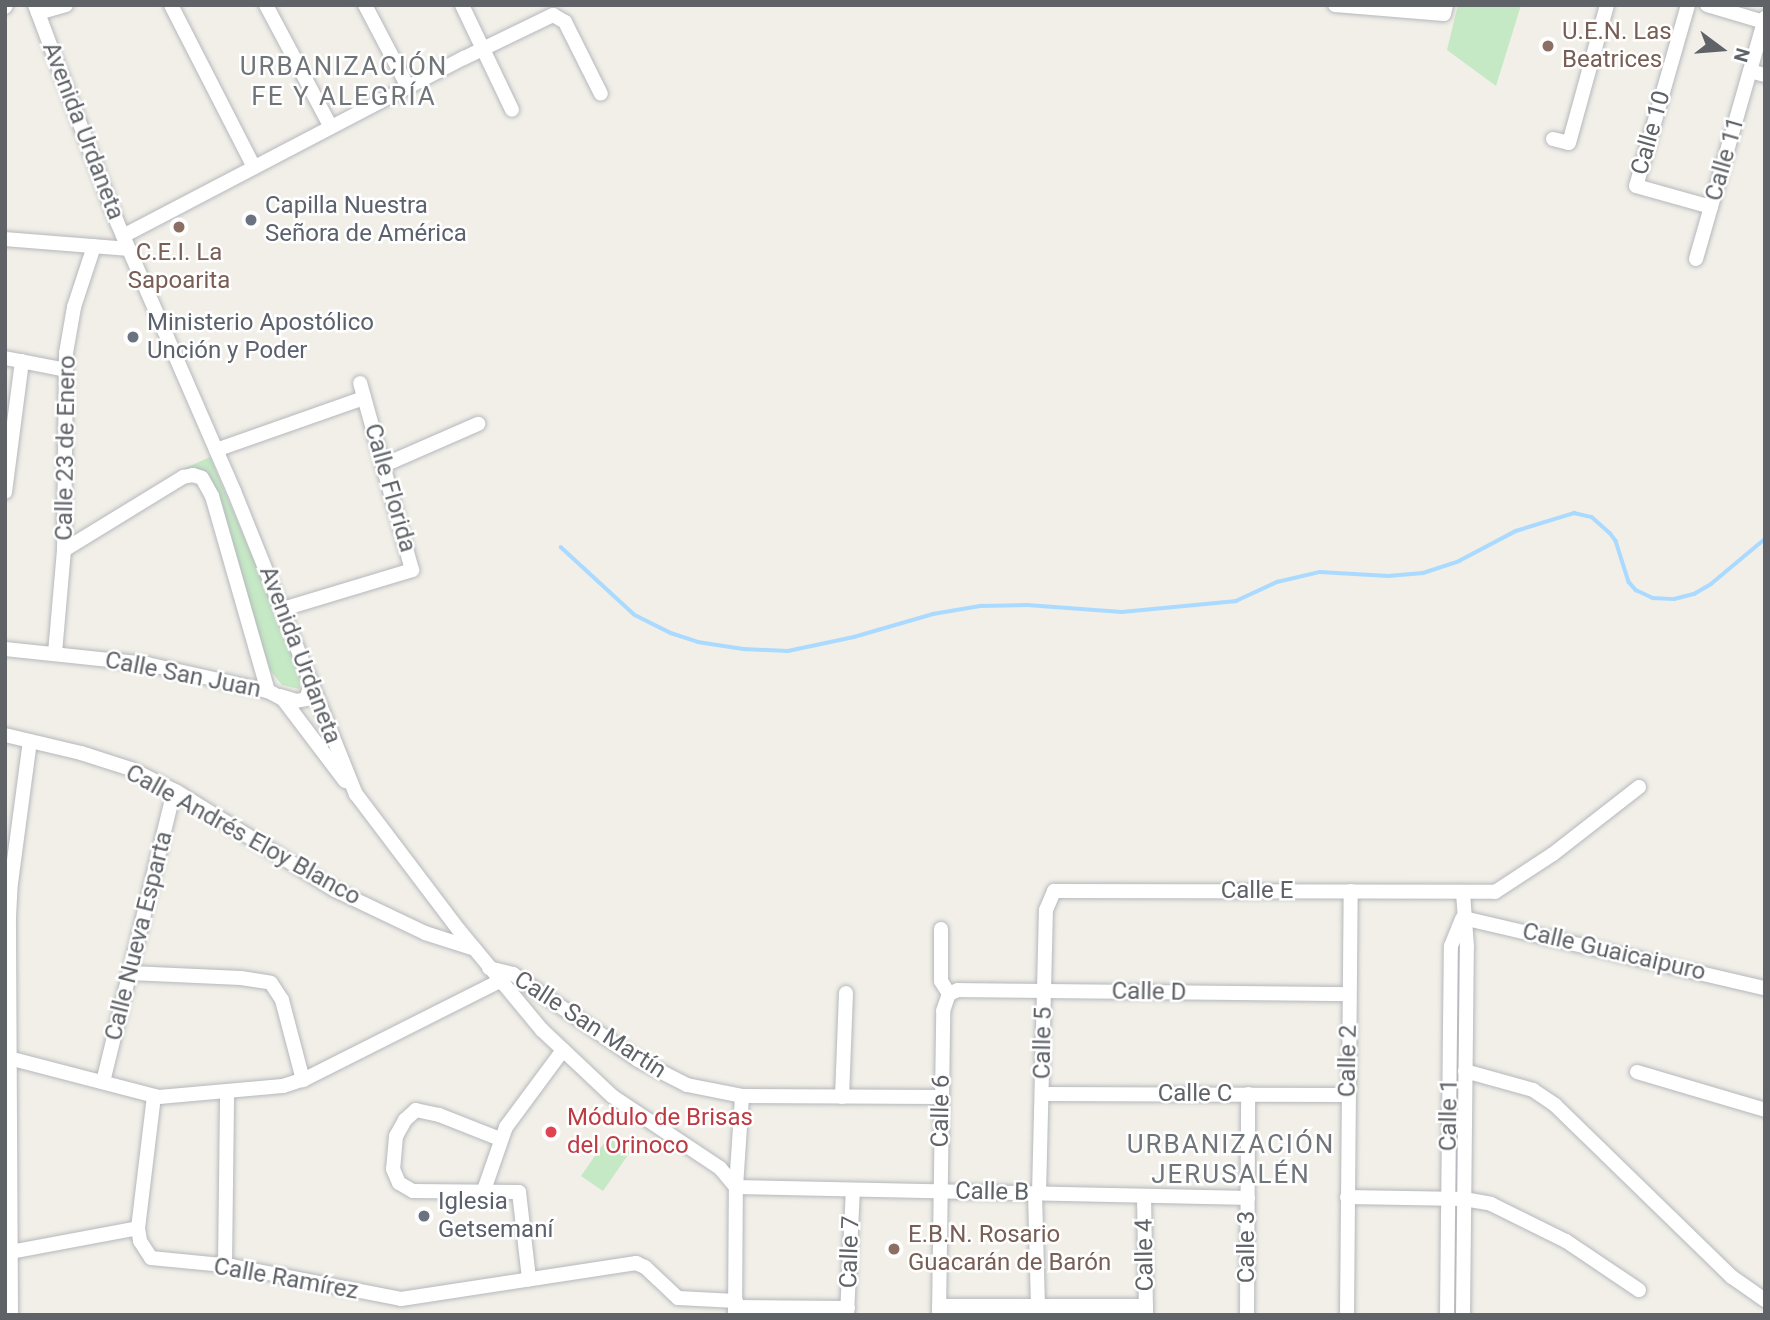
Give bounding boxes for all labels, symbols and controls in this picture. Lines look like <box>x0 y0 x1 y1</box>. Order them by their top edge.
north arrow <box>1686 14 1756 84</box>
place label: U.E.N. Las Beatrices <box>1562 18 1672 74</box>
street label: Avenida Urdaneta <box>36 38 130 224</box>
marker: U.E.N. Las Beatrices <box>1540 38 1556 54</box>
text: N <box>1729 45 1755 65</box>
district label: URBANIZACIÓN FE Y ALEGRÍA <box>241 51 447 112</box>
street label: Calle 10 <box>1625 88 1677 178</box>
street label: Calle 11 <box>1699 114 1751 204</box>
place label: Capilla Nuestra Señora de América <box>265 192 467 248</box>
marker: Capilla Nuestra Señora de América <box>243 212 259 228</box>
marker: C.E.I. La Sapoarita <box>171 219 187 235</box>
place label: C.E.I. La Sapoarita <box>128 239 230 295</box>
place label: Ministerio Apostólico Unción y Poder <box>147 309 374 365</box>
marker: Ministerio Apostólico Unción y Poder <box>125 329 141 345</box>
street label: Calle 23 de Enero <box>50 355 82 541</box>
street label: Calle Florida <box>358 420 422 556</box>
street label: Avenida Urdaneta <box>253 562 347 748</box>
street label: Calle San Juan <box>103 646 263 704</box>
street label: Calle Andrés Eloy Blanco <box>121 758 365 912</box>
street label: Calle Nueva Esparta <box>99 828 179 1044</box>
street label: Calle E <box>1221 877 1293 905</box>
street label: Calle Guaicaipuro <box>1520 917 1708 987</box>
street label: Calle San Martín <box>509 965 671 1085</box>
street label: Calle D <box>1111 977 1187 1007</box>
street label: Calle 5 <box>1028 1006 1058 1080</box>
street label: Calle 2 <box>1333 1024 1363 1098</box>
street label: Calle 6 <box>926 1074 956 1148</box>
street label: Calle 1 <box>1434 1078 1464 1152</box>
street label: Calle C <box>1158 1080 1232 1108</box>
place label: Módulo de Brisas del Orinoco <box>567 1104 753 1160</box>
marker: Módulo de Brisas del Orinoco <box>541 1122 561 1142</box>
district label: URBANIZACIÓN JERUSALÉN <box>1128 1129 1334 1190</box>
street label: Calle B <box>955 1177 1029 1207</box>
place label: Iglesia Getsemaní <box>438 1188 553 1244</box>
marker: Iglesia Getsemaní <box>416 1208 432 1224</box>
street label: Calle 3 <box>1233 1211 1261 1283</box>
street label: Calle 7 <box>834 1215 866 1289</box>
street label: Calle 4 <box>1130 1218 1160 1292</box>
place label: E.B.N. Rosario Guacarán de Barón <box>908 1221 1111 1277</box>
marker: E.B.N. Rosario Guacarán de Barón <box>886 1241 902 1257</box>
street label: Calle Ramírez <box>211 1252 361 1306</box>

